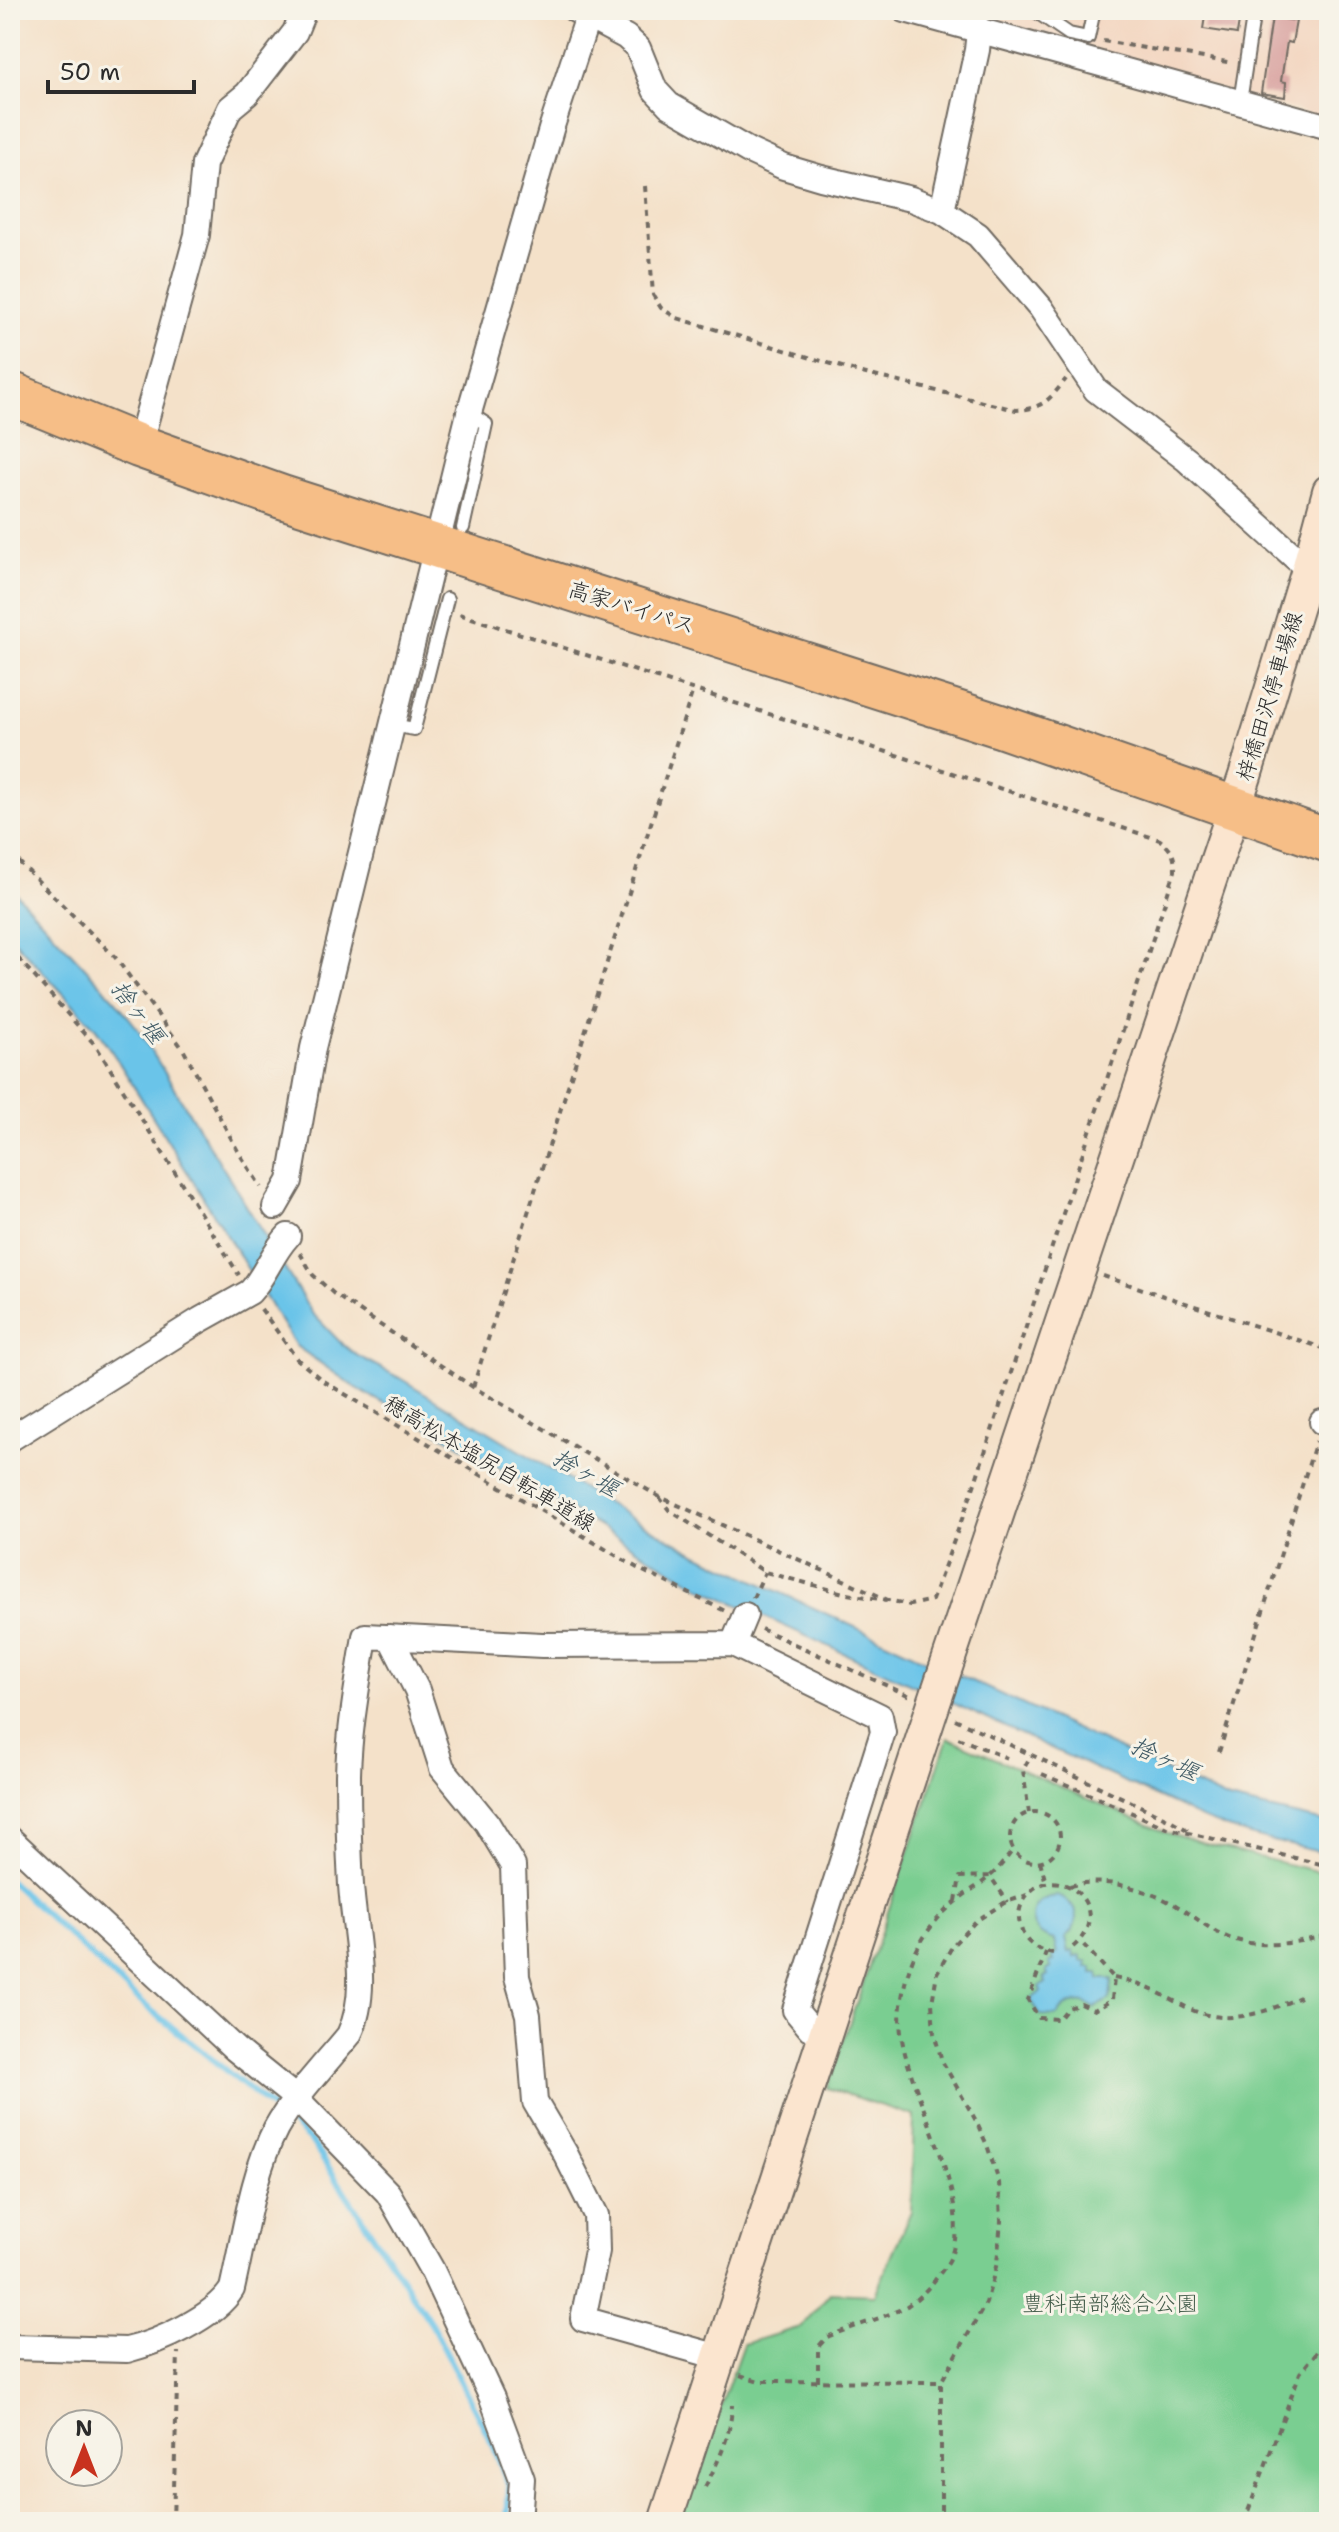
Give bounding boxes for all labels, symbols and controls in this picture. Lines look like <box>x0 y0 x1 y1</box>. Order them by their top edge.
scale bar <box>48 44 194 94</box>
text: 50 m <box>60 56 120 88</box>
street label: 高家バイパス <box>565 574 699 641</box>
street label: 梓橋田沢停車場線 <box>1230 608 1309 785</box>
water label: 捨ヶ堰 <box>104 974 174 1053</box>
street label: 穂高松本塩尻自転車道線 <box>379 1389 601 1538</box>
water label: 捨ヶ堰 <box>547 1441 628 1506</box>
water label: 捨ヶ堰 <box>1126 1729 1207 1790</box>
park label: 豊科南部総合公園 <box>1022 2289 1198 2318</box>
north arrow <box>44 2408 124 2488</box>
text: N <box>75 2414 93 2443</box>

